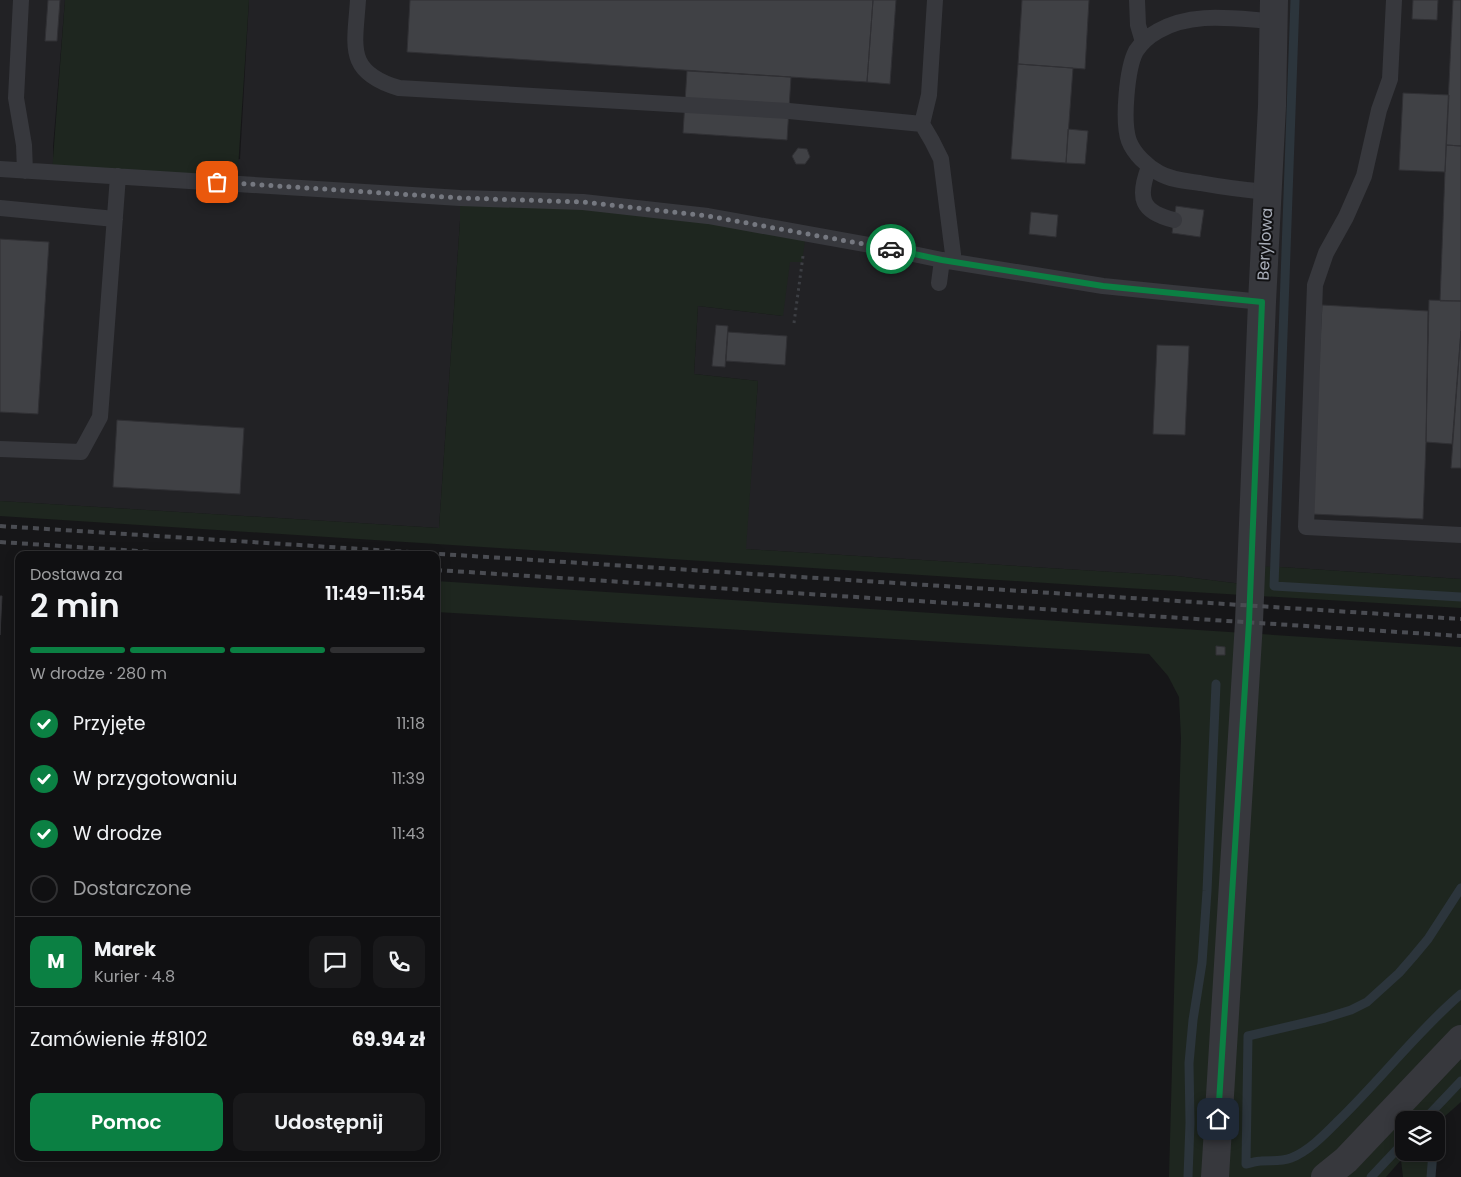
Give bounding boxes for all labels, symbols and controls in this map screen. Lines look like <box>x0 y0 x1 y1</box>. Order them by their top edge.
pin <box>196 161 238 203</box>
icon: bag <box>203 168 231 196</box>
street label: Berylowa <box>1252 207 1278 281</box>
courier <box>866 224 916 274</box>
icon: car <box>877 235 905 263</box>
text: Dostawa za <box>30 563 123 586</box>
text: 11:49–11:54 <box>325 580 425 607</box>
text: 2 min <box>30 583 120 628</box>
text: W drodze · 280 m <box>30 662 167 685</box>
icon: check <box>30 710 58 738</box>
text: Przyjęte <box>73 710 146 737</box>
text: 11:18 <box>396 712 425 735</box>
icon: check <box>30 765 58 793</box>
text: W przygotowaniu <box>73 765 237 792</box>
text: 11:39 <box>392 767 425 790</box>
icon: check <box>30 820 58 848</box>
text: W drodze <box>73 820 162 847</box>
text: 11:43 <box>392 822 425 845</box>
text: Dostarczone <box>73 875 192 902</box>
text: Marek <box>94 936 156 963</box>
button: chat <box>309 936 361 988</box>
button: phone <box>373 936 425 988</box>
text: M <box>47 948 65 975</box>
text: Kurier · 4.8 <box>94 965 175 988</box>
text: Zamówienie #8102 <box>30 1026 207 1053</box>
text: 69.94 zł <box>352 1026 425 1053</box>
button: Pomoc <box>30 1093 223 1151</box>
button: Udostępnij <box>233 1093 425 1151</box>
pin <box>1197 1098 1239 1140</box>
icon: home <box>1204 1105 1232 1133</box>
map controls <box>1395 1111 1445 1161</box>
button: layers <box>1395 1111 1445 1161</box>

